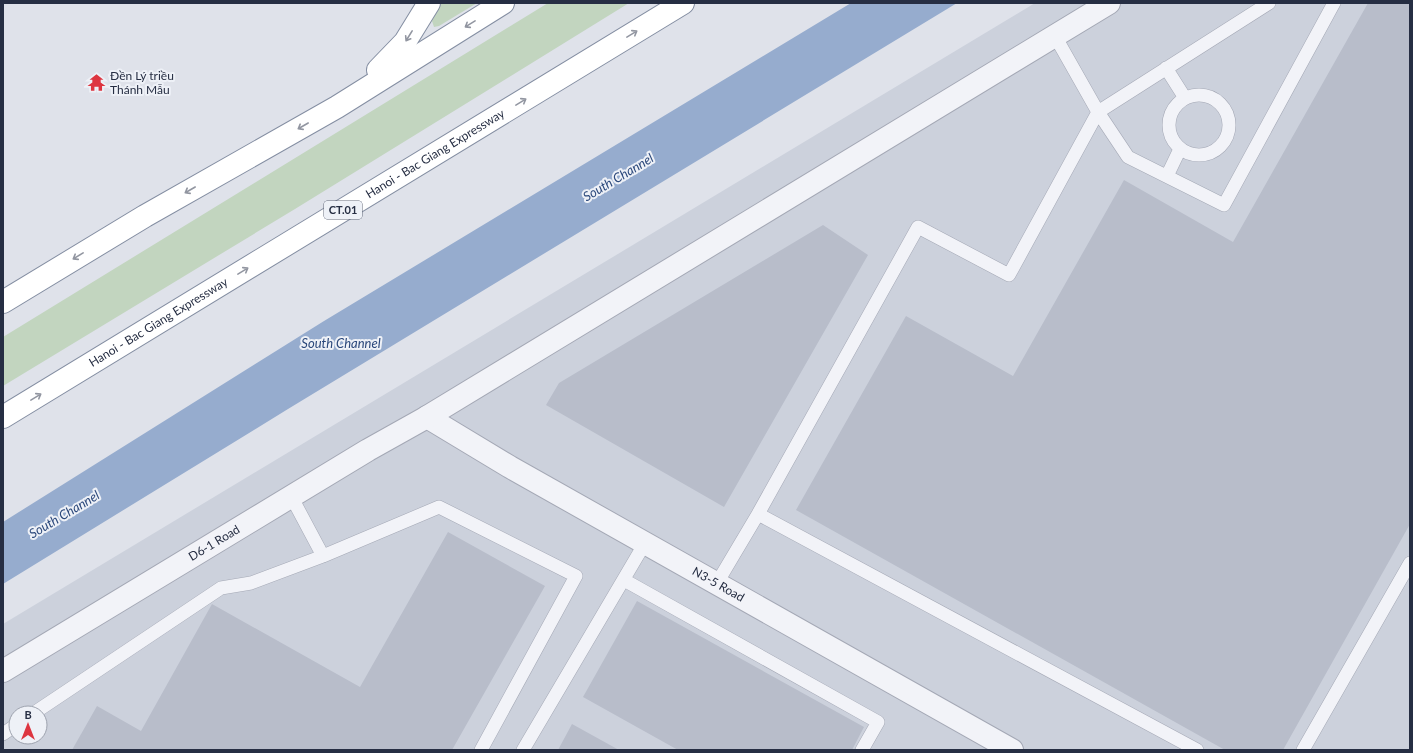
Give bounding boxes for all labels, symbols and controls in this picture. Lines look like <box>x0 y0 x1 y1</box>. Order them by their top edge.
one-way arrow <box>464 20 476 28</box>
one-way arrow <box>405 30 413 41</box>
one-way arrow <box>626 30 637 38</box>
place label: Đền Lý triều Thánh Mẫu <box>110 68 174 97</box>
temple icon: Đền Lý triều Thánh Mẫu <box>87 73 107 93</box>
one-way arrow <box>515 97 527 105</box>
street label: Hanoi - Bac Giang Expressway <box>363 105 508 201</box>
one-way arrow <box>297 123 309 130</box>
water label: South Channel <box>580 150 656 204</box>
one-way arrow <box>184 187 196 195</box>
road number: CT.01 <box>324 201 362 219</box>
one-way arrow <box>72 253 84 261</box>
one-way arrow <box>237 267 249 275</box>
street label: Hanoi - Bac Giang Expressway <box>86 274 231 370</box>
water label: South Channel <box>301 335 381 351</box>
one-way arrow <box>30 393 41 401</box>
water label: South Channel <box>26 487 102 541</box>
street label: D6-1 Road <box>186 521 242 564</box>
street label: N3-5 Road <box>690 563 747 605</box>
north arrow <box>8 705 48 745</box>
text: B <box>24 708 32 721</box>

